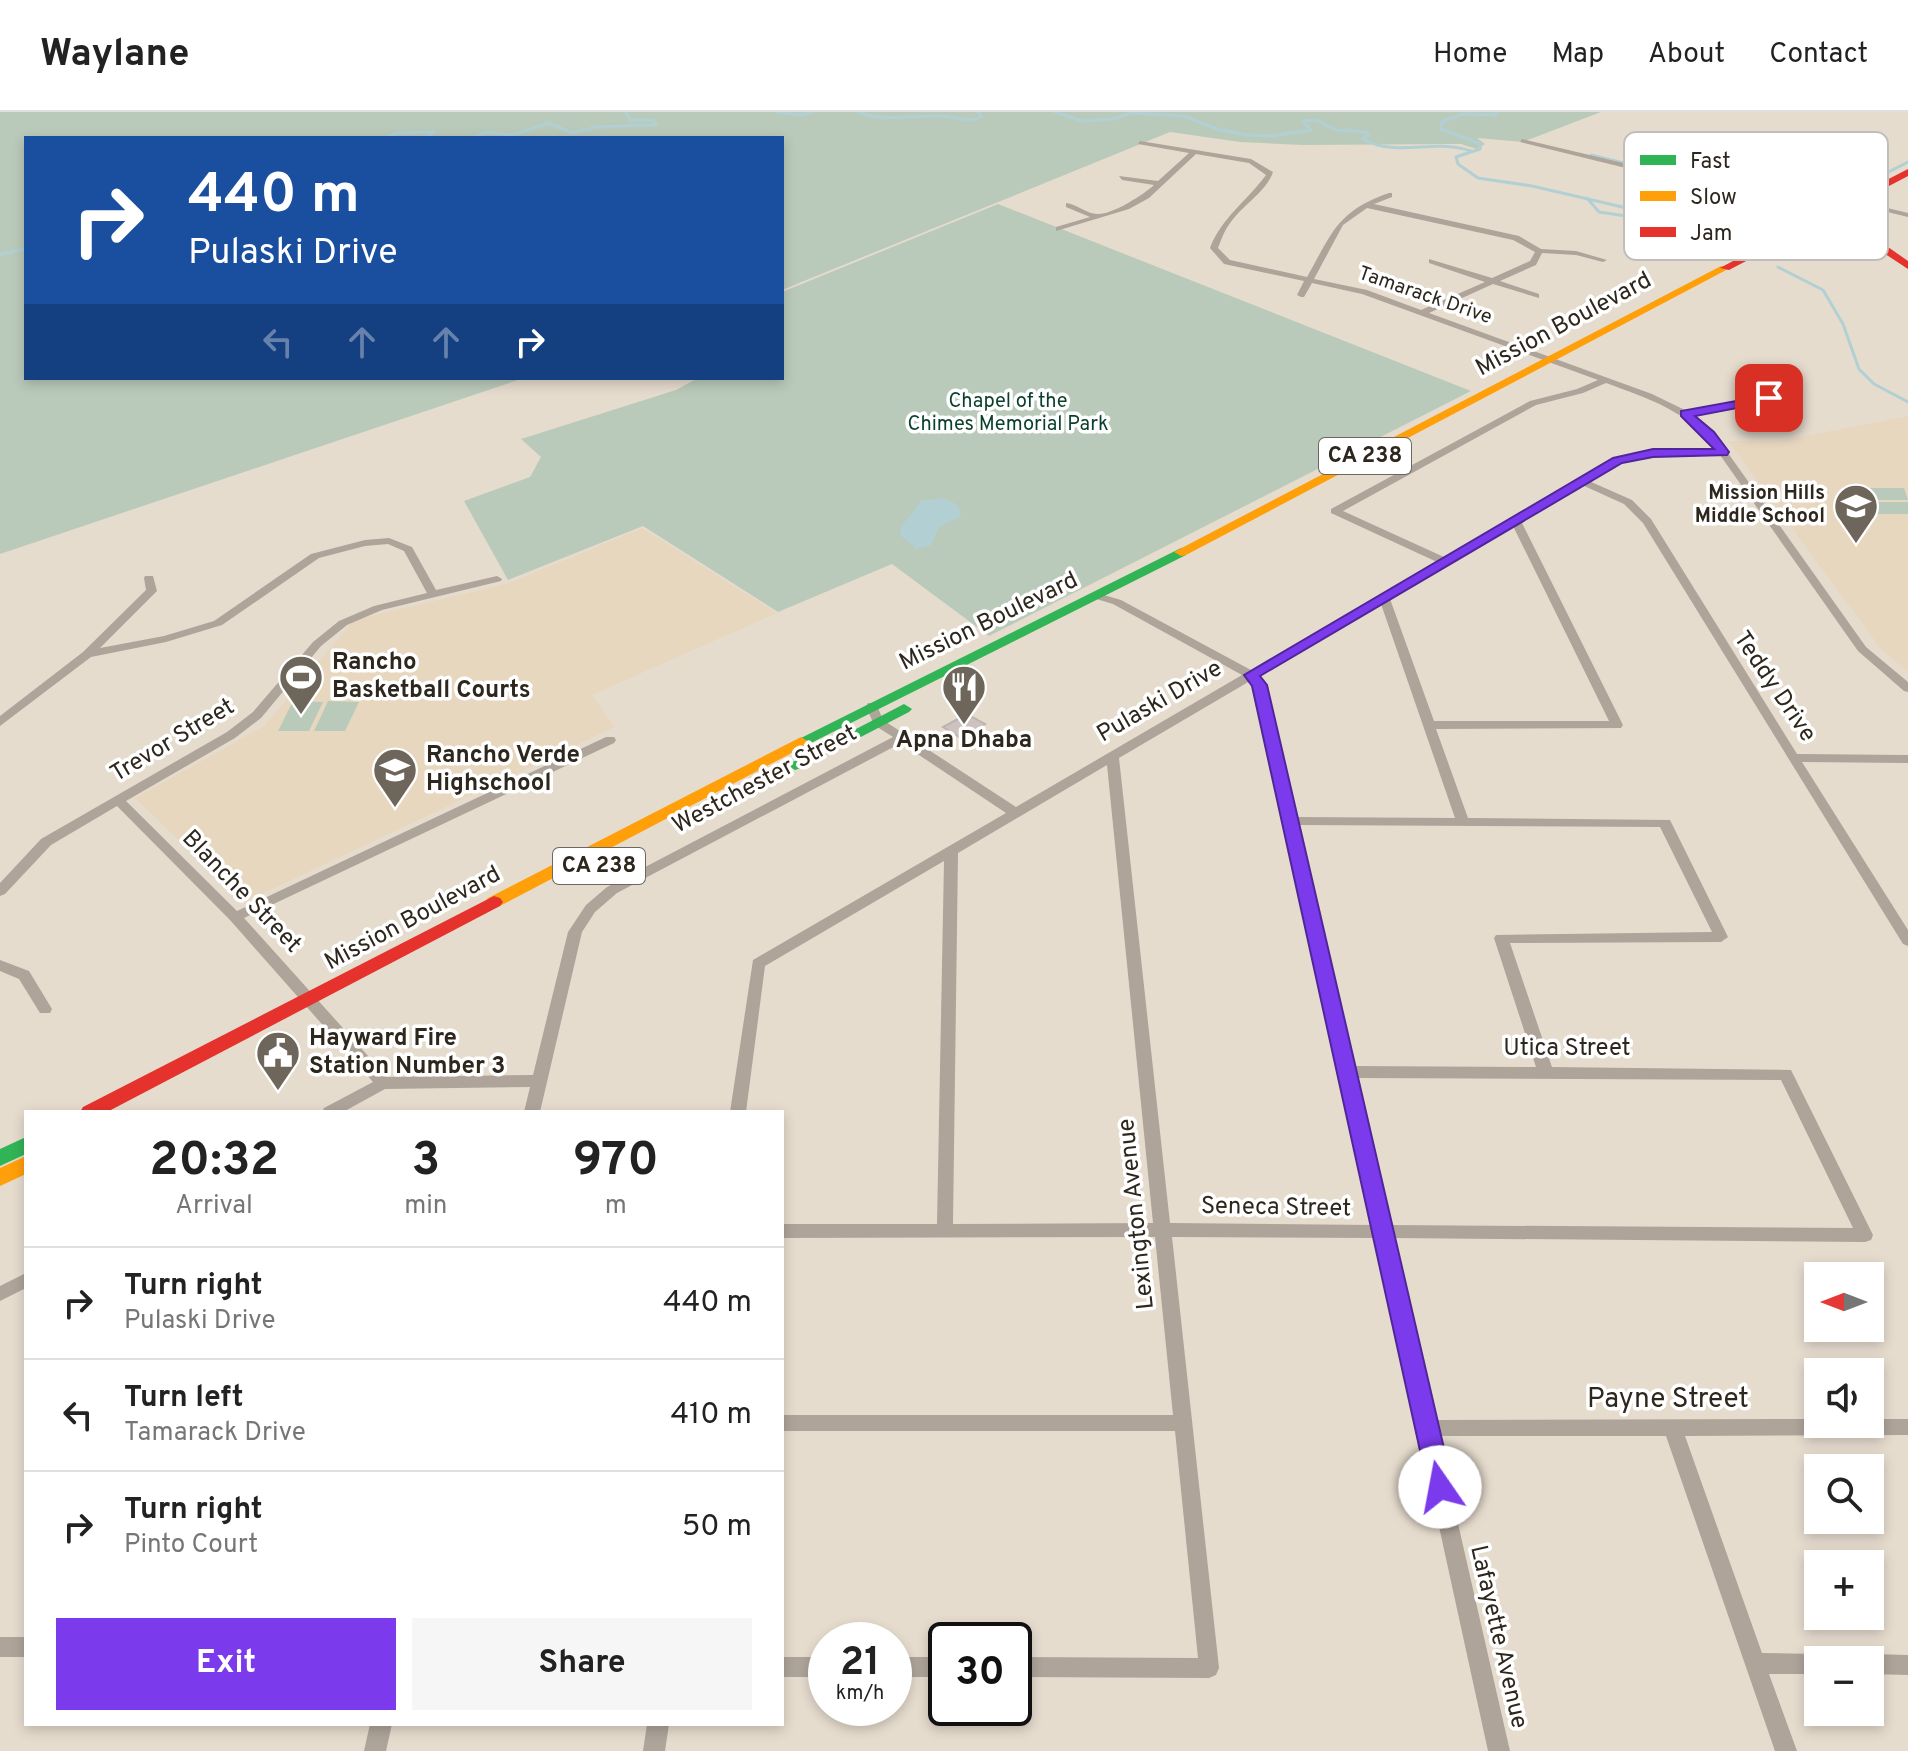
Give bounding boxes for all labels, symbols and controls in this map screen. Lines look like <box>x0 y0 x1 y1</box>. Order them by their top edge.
text: Waylane <box>40 31 189 80</box>
text: Home <box>1433 37 1507 73</box>
text: Map <box>1551 37 1604 73</box>
text: About <box>1648 37 1725 73</box>
text: Contact <box>1769 37 1868 73</box>
legend <box>1624 132 1888 260</box>
text: Fast <box>1690 149 1731 176</box>
text: 440 m <box>188 162 360 232</box>
icon: right <box>56 168 160 272</box>
text: Slow <box>1690 185 1737 212</box>
text: Jam <box>1690 221 1733 248</box>
text: Pulaski Drive <box>188 231 398 277</box>
street label: Tamarack Drive <box>1355 261 1495 331</box>
street label: Mission Boulevard <box>1471 266 1657 384</box>
icon: left <box>256 320 300 364</box>
icon: ahead <box>340 320 384 364</box>
icon: ahead <box>424 320 468 364</box>
icon: right <box>508 320 552 364</box>
pin <box>1735 364 1803 432</box>
icon: arrive <box>1747 376 1791 420</box>
park label: Chapel of the Chimes Memorial Park <box>907 389 1109 438</box>
road number: CA 238 <box>1319 438 1411 474</box>
place label: Mission Hills Middle School <box>1695 481 1825 530</box>
school or university icon: Mission Hills Middle School <box>1832 482 1880 545</box>
street label: Mission Boulevard <box>895 566 1083 678</box>
street label: Teddy Drive <box>1726 626 1822 748</box>
place label: Rancho Basketball Courts <box>332 648 530 706</box>
sports icon: Rancho Basketball Courts <box>277 653 325 716</box>
street label: Pulaski Drive <box>1092 654 1228 750</box>
restaurant icon: Apna Dhaba <box>940 663 988 726</box>
street label: Trevor Street <box>105 692 241 790</box>
street label: Westchester Street <box>668 719 862 841</box>
place label: Apna Dhaba <box>896 726 1032 756</box>
place label: Rancho Verde Highschool <box>426 741 580 799</box>
school or university icon: Rancho Verde Highschool <box>371 746 419 809</box>
street label: Blanche Street <box>175 824 307 960</box>
road number: CA 238 <box>553 848 645 884</box>
street label: Mission Boulevard <box>320 860 506 978</box>
place label: Hayward Fire Station Number 3 <box>309 1024 505 1082</box>
public building icon: Hayward Fire Station Number 3 <box>254 1029 302 1092</box>
street label: Utica Street <box>1503 1034 1631 1064</box>
street label: Lexington Avenue <box>1112 1117 1162 1311</box>
text: 20:32 <box>149 1132 279 1192</box>
text: 3 <box>411 1132 440 1192</box>
text: 970 <box>573 1132 659 1192</box>
text: Arrival <box>175 1190 253 1223</box>
text: min <box>404 1190 447 1223</box>
text: m <box>605 1190 627 1223</box>
street label: Seneca Street <box>1201 1192 1351 1224</box>
north arrow <box>1804 1262 1884 1342</box>
map controls <box>1804 1262 1884 1726</box>
text: Turn right <box>124 1268 262 1305</box>
icon: right <box>56 1281 100 1325</box>
text: 440 m <box>663 1285 752 1322</box>
text: Pulaski Drive <box>124 1305 275 1338</box>
button: sound <box>1804 1358 1884 1438</box>
text: Turn left <box>124 1380 244 1417</box>
street label: Payne Street <box>1587 1382 1749 1418</box>
icon: left <box>56 1393 100 1437</box>
text: 410 m <box>670 1397 752 1434</box>
text: Tamarack Drive <box>124 1417 306 1450</box>
position arrow <box>1398 1445 1482 1529</box>
button: search <box>1804 1454 1884 1534</box>
text: Turn right <box>124 1492 262 1529</box>
icon: right <box>56 1505 100 1549</box>
text: 50 m <box>682 1509 752 1546</box>
text: Pinto Court <box>124 1529 258 1562</box>
street label: Lafayette Avenue <box>1462 1542 1534 1732</box>
button: + <box>1804 1550 1884 1630</box>
button: Exit <box>56 1618 396 1710</box>
button: Share <box>412 1618 752 1710</box>
speed limit sign: 30 <box>928 1622 1032 1726</box>
text: 21 <box>840 1639 880 1689</box>
button: − <box>1804 1646 1884 1726</box>
text: km/h <box>836 1681 884 1707</box>

